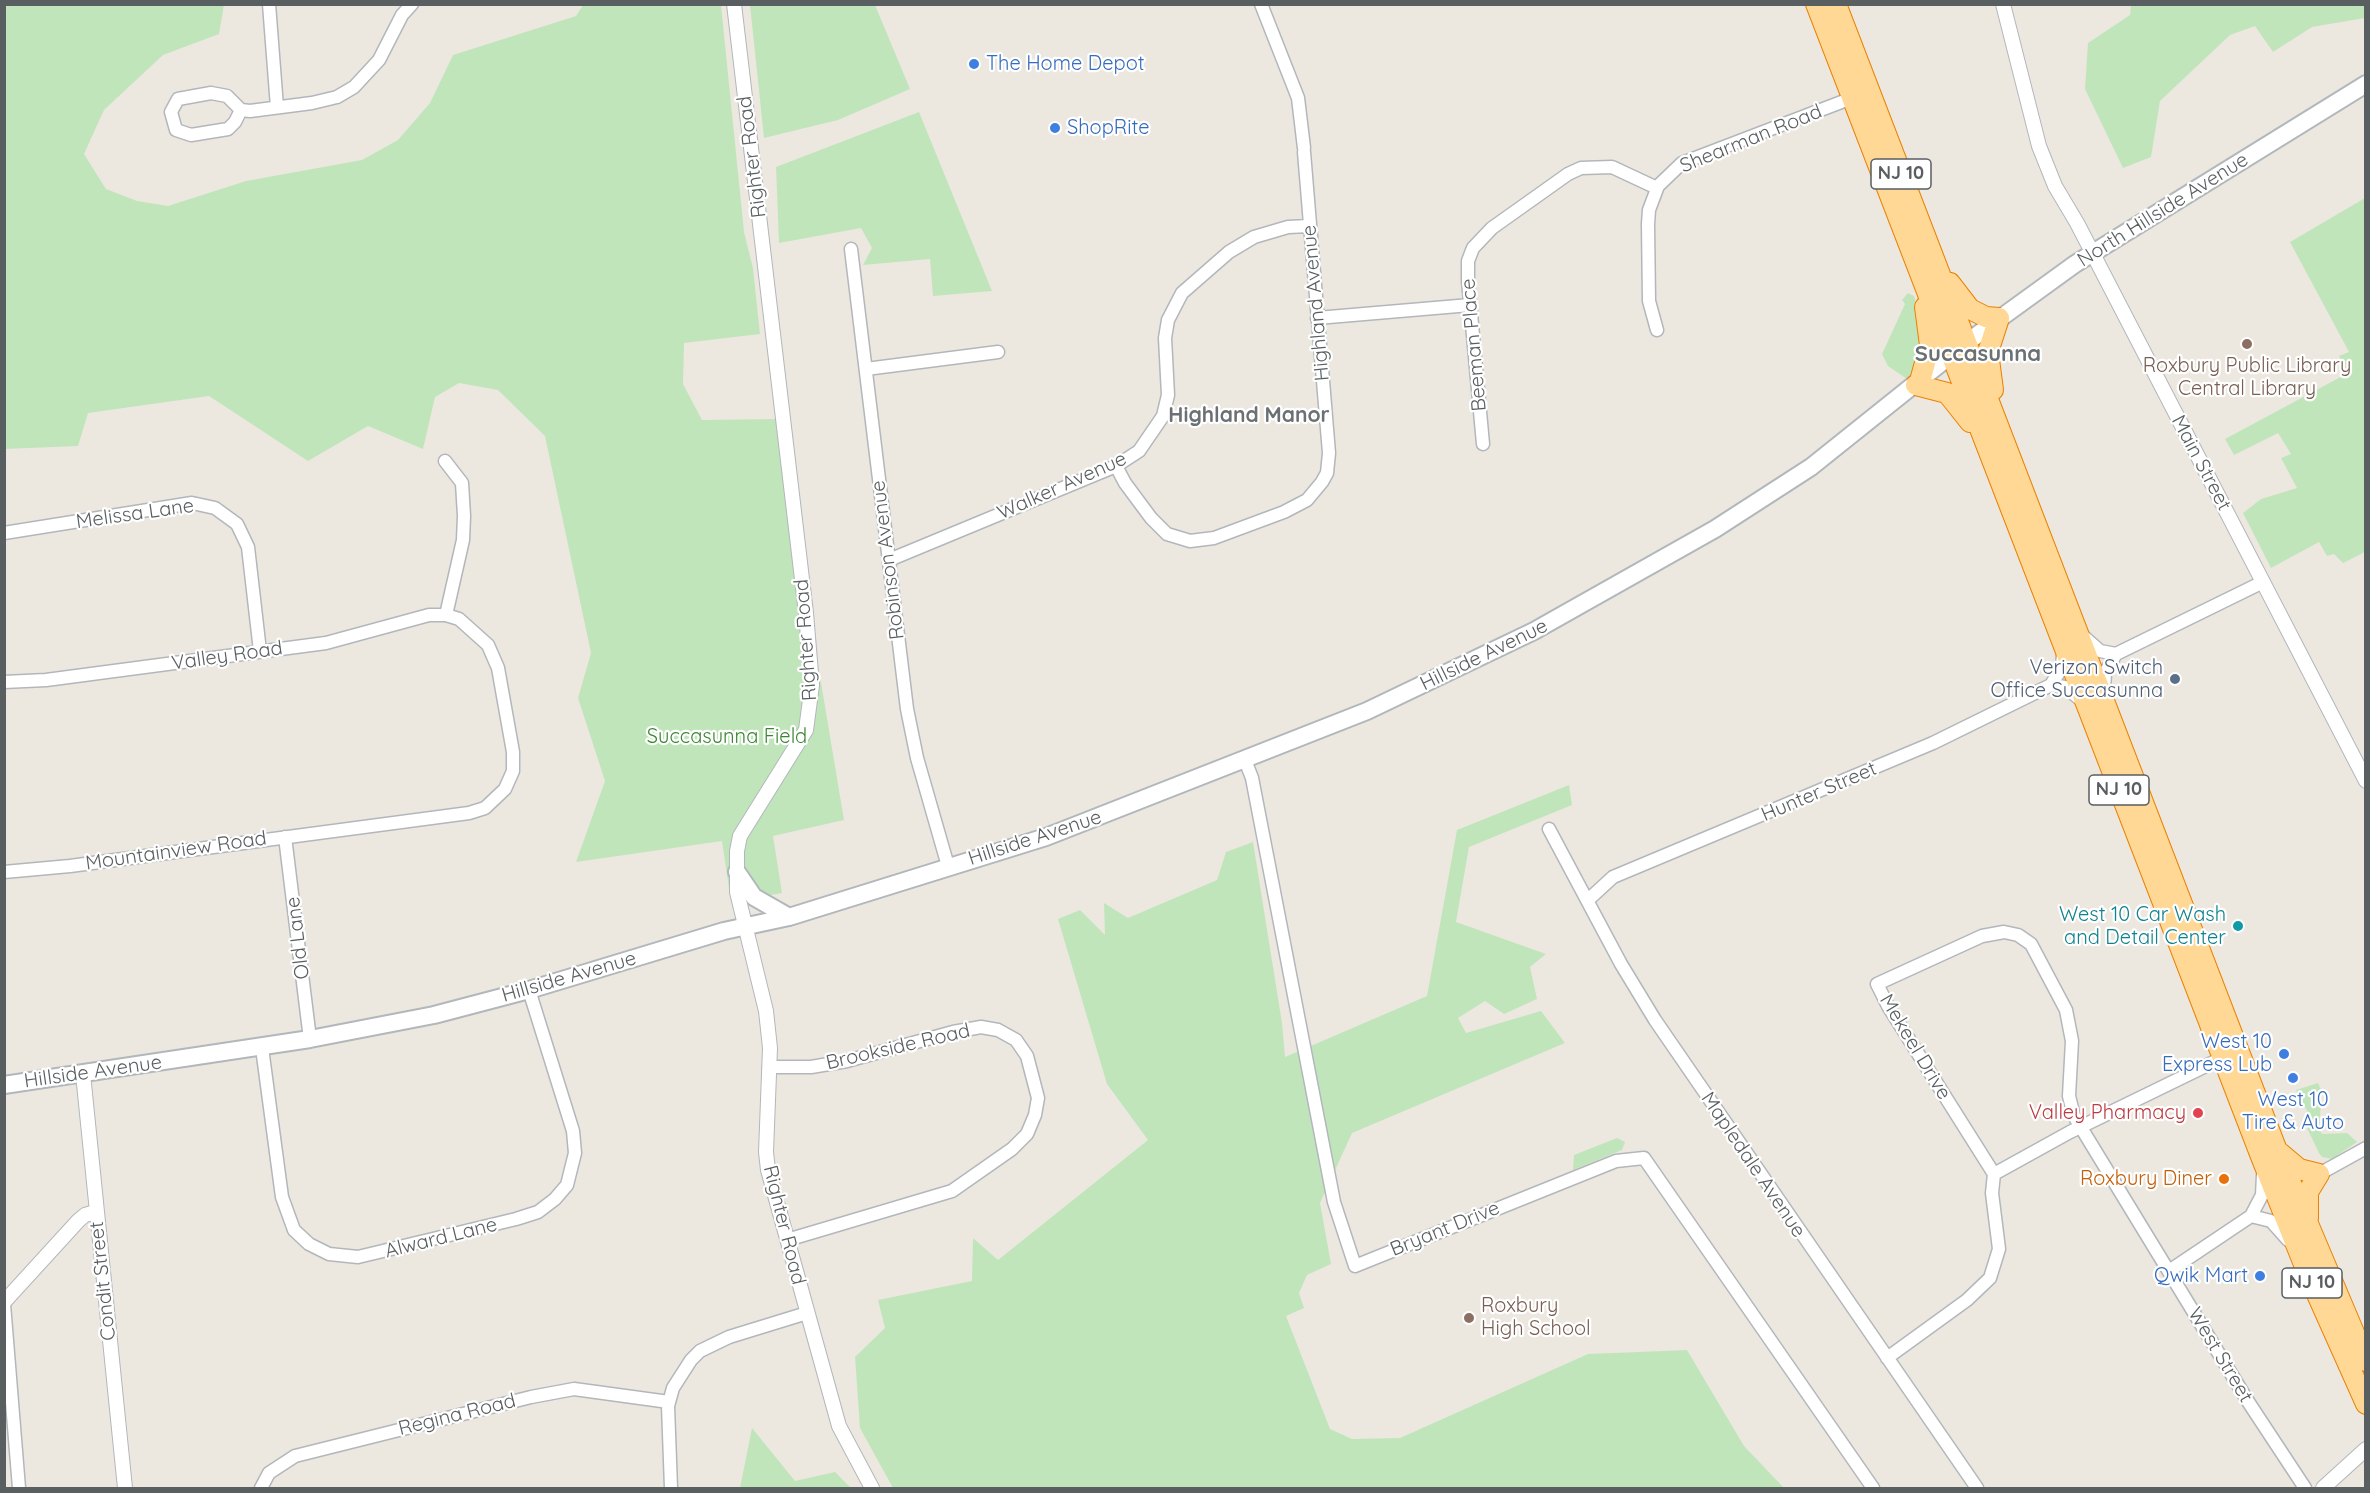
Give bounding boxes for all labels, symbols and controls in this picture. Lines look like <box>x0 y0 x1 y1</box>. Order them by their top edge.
place label: The Home Depot <box>986 52 1144 76</box>
marker: The Home Depot <box>967 57 981 71</box>
street label: Righter Road <box>733 95 771 219</box>
street label: Shearman Road <box>1677 100 1825 178</box>
place label: ShopRite <box>1067 116 1149 140</box>
marker: ShopRite <box>1048 121 1062 135</box>
street label: North Hillside Avenue <box>2073 148 2253 272</box>
road number: NJ 10 <box>1871 159 1931 189</box>
street label: Highland Avenue <box>1297 224 1335 382</box>
street label: Beeman Place <box>1456 278 1492 412</box>
marker: Roxbury Public Library Central Library <box>2240 337 2254 351</box>
district label: Succasunna <box>1915 341 2041 367</box>
place label: Roxbury Public Library Central Library <box>2143 354 2351 401</box>
district label: Highland Manor <box>1168 403 1330 429</box>
street label: Main Street <box>2166 411 2236 515</box>
street label: Walker Avenue <box>994 447 1130 525</box>
street label: Robinson Avenue <box>866 479 910 641</box>
street label: Melissa Lane <box>74 494 196 534</box>
street label: Righter Road <box>790 578 822 702</box>
street label: Hillside Avenue <box>1416 614 1552 696</box>
street label: Valley Road <box>170 636 284 676</box>
place label: Verizon Switch Office Succasunna <box>1990 656 2163 703</box>
marker: Verizon Switch Office Succasunna <box>2168 672 2182 686</box>
park label: Succasunna Field <box>647 725 807 749</box>
street label: Hunter Street <box>1758 757 1880 827</box>
road number: NJ 10 <box>2089 775 2149 805</box>
street label: Hillside Avenue <box>965 805 1105 871</box>
street label: Mountainview Road <box>84 826 268 876</box>
street label: Old Lane <box>281 895 315 981</box>
place label: West 10 Car Wash and Detail Center <box>2059 903 2226 950</box>
marker: West 10 Car Wash and Detail Center <box>2231 919 2245 933</box>
street label: Hillside Avenue <box>499 946 639 1008</box>
street label: Mekeel Drive <box>1874 990 1956 1104</box>
street label: Brookside Road <box>824 1019 972 1075</box>
place label: West 10 Express Lub <box>2162 1030 2272 1077</box>
marker: West 10 Express Lub <box>2277 1047 2291 1061</box>
street label: Hillside Avenue <box>23 1050 163 1094</box>
marker: West 10 Tire & Auto <box>2286 1071 2300 1085</box>
street label: Mapledale Avenue <box>1695 1088 1811 1242</box>
place label: West 10 Tire & Auto <box>2242 1088 2344 1135</box>
place label: Valley Pharmacy <box>2029 1101 2186 1125</box>
marker: Valley Pharmacy <box>2191 1106 2205 1120</box>
street label: Righter Road <box>758 1163 810 1287</box>
place label: Roxbury Diner <box>2080 1167 2212 1191</box>
marker: Roxbury Diner <box>2217 1172 2231 1186</box>
street label: Bryant Drive <box>1387 1196 1503 1262</box>
street label: Alward Lane <box>382 1212 500 1264</box>
street label: Condit Street <box>85 1220 121 1342</box>
place label: Qwik Mart <box>2154 1264 2248 1288</box>
road number: NJ 10 <box>2282 1268 2342 1298</box>
marker: Qwik Mart <box>2253 1269 2267 1283</box>
place label: Roxbury High School <box>1481 1294 1591 1341</box>
street label: West Street <box>2182 1303 2258 1407</box>
marker: Roxbury High School <box>1462 1311 1476 1325</box>
street label: Regina Road <box>396 1389 518 1441</box>

